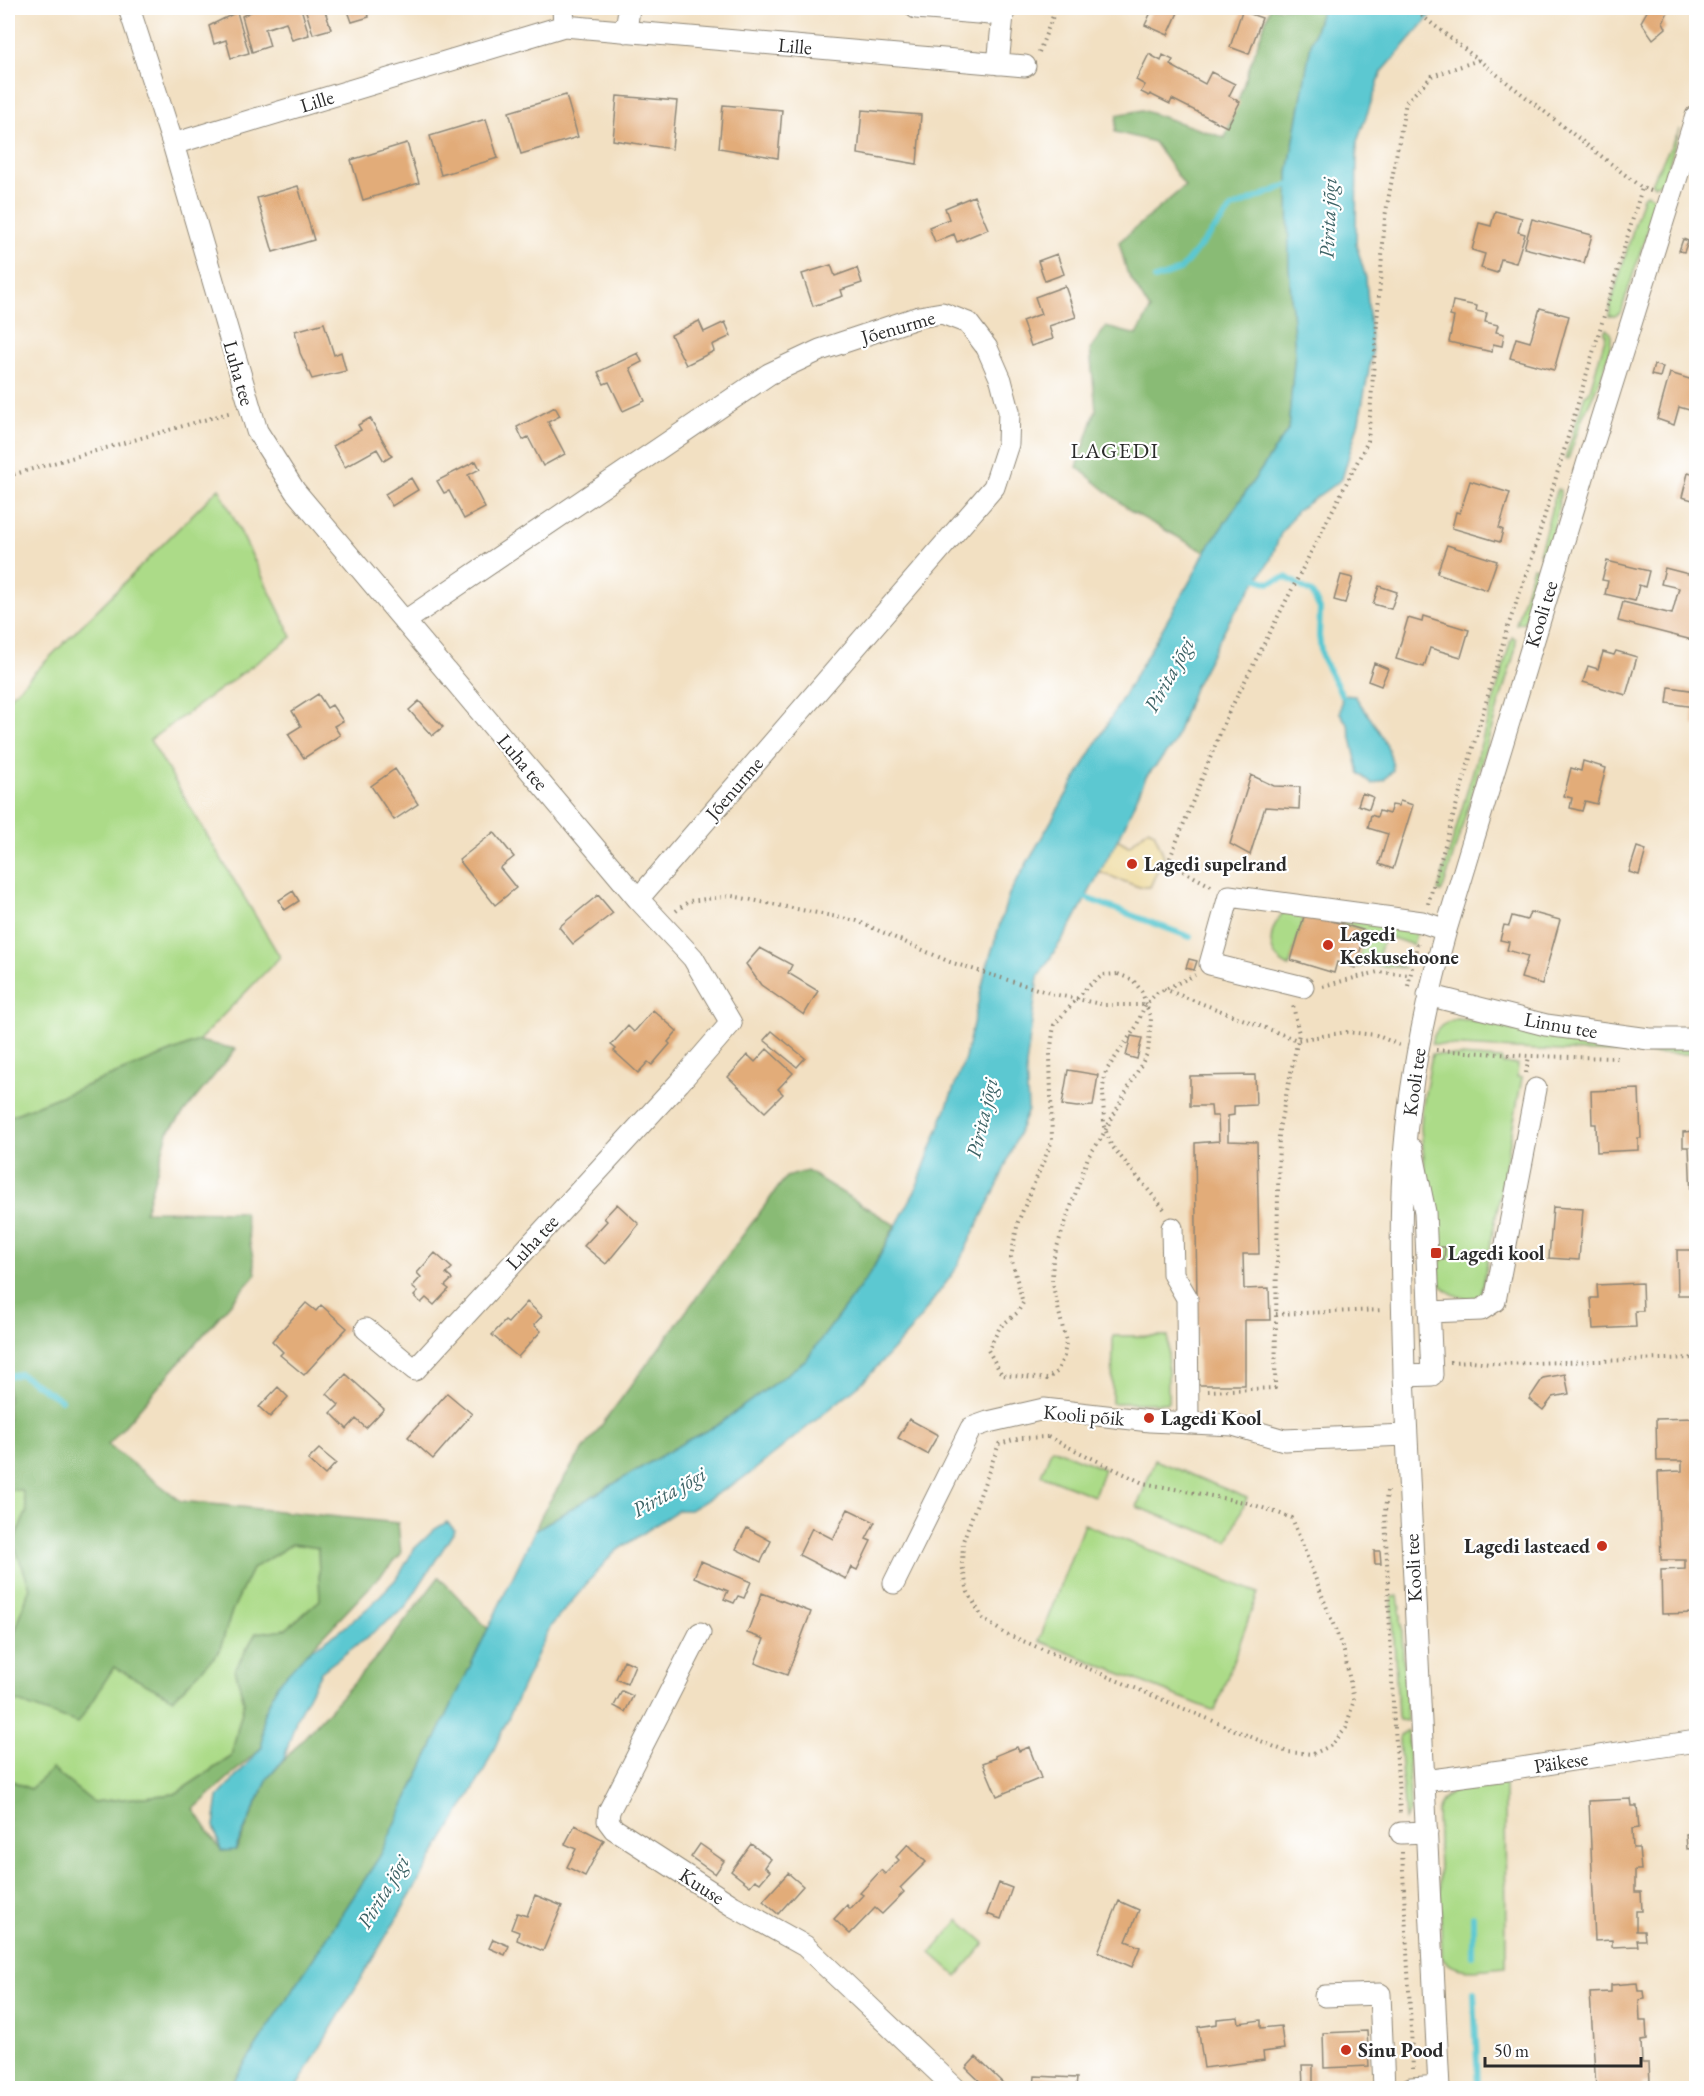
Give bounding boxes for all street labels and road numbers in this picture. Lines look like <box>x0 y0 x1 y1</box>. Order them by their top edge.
street label: Lille <box>777 32 813 60</box>
street label: Lille <box>297 84 337 118</box>
street label: Jõenurme <box>856 304 938 350</box>
street label: Luha tee <box>217 338 261 409</box>
street label: Kooli tee <box>1519 577 1564 651</box>
street label: Luha tee <box>492 728 554 796</box>
street label: Jõenurme <box>698 751 769 827</box>
street label: Linnu tee <box>1522 1006 1600 1044</box>
street label: Kooli tee <box>1396 1046 1432 1118</box>
street label: Luha tee <box>500 1209 564 1275</box>
street label: Kooli põik <box>1042 1399 1126 1432</box>
street label: Kooli tee <box>1398 1533 1428 1603</box>
street label: Päikese <box>1532 1745 1590 1779</box>
street label: Kuuse <box>674 1862 730 1910</box>

